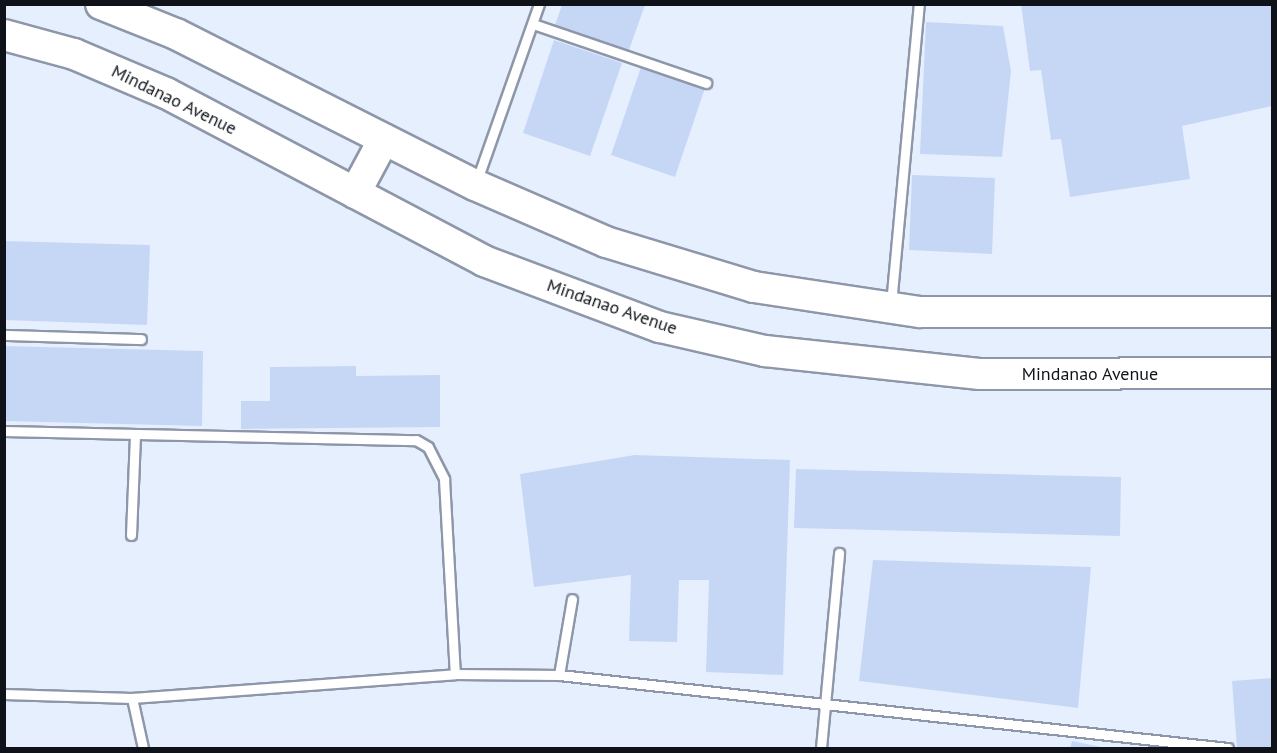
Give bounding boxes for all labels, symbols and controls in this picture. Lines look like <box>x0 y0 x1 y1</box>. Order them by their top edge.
street label: Mindanao Avenue <box>108 60 240 140</box>
street label: Mindanao Avenue <box>544 274 680 340</box>
street label: Mindanao Avenue <box>1022 363 1158 385</box>

